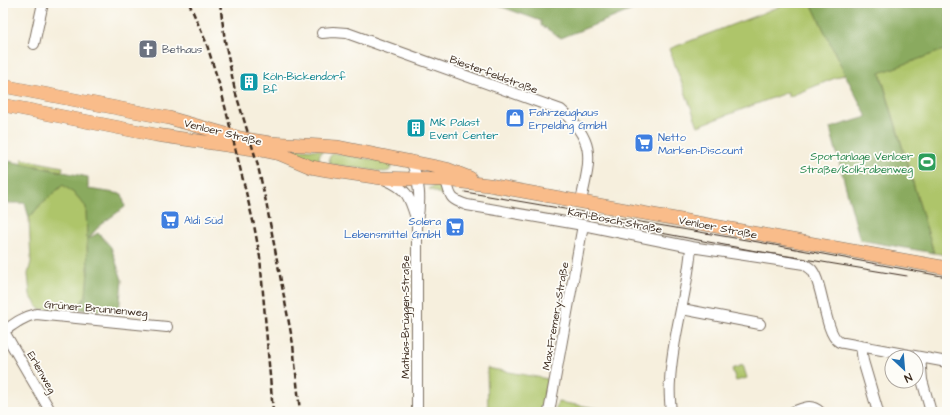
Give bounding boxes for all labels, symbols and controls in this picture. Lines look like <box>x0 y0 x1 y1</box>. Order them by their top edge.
church icon: Bethaus <box>137 38 159 60</box>
place label: Bethaus <box>162 42 203 57</box>
street label: Biesterfeldstraße <box>448 52 540 97</box>
place label: Köln-Bickendorf Bf <box>263 69 346 97</box>
building icon: Köln-Bickendorf Bf <box>238 71 260 93</box>
place label: Fahrzeughaus Erpelding GmbH <box>529 105 608 134</box>
shop icon: Fahrzeughaus Erpelding GmbH <box>504 107 526 129</box>
place label: MK Palast Event Center <box>430 115 498 143</box>
street label: Venloer Straße <box>182 116 263 149</box>
building icon: MK Palast Event Center <box>405 117 427 139</box>
place label: Netto Marken-Discount <box>658 130 744 158</box>
supermarket icon: Netto Marken-Discount <box>633 132 655 154</box>
place label: Sportanlage Venloer Straße/Kolkrabenweg <box>800 149 913 178</box>
sports icon: Sportanlage Venloer Straße/Kolkrabenweg <box>916 151 938 173</box>
street label: Karl-Bosch-Straße <box>566 204 663 237</box>
supermarket icon: Aldi Süd <box>159 209 181 231</box>
place label: Aldi Süd <box>184 213 223 228</box>
street label: Venloer Straße <box>677 213 758 242</box>
place label: Solera Lebensmittel GmbH <box>344 214 441 242</box>
supermarket icon: Solera Lebensmittel GmbH <box>444 216 466 238</box>
street label: Mathias-Brüggen-Straße <box>398 255 414 379</box>
street label: Max-Fremery-Straße <box>539 261 573 372</box>
street label: Grüner Brunnenweg <box>44 297 149 322</box>
street label: Erlenweg <box>23 348 60 397</box>
north arrow <box>884 349 924 389</box>
text: N <box>902 369 915 386</box>

